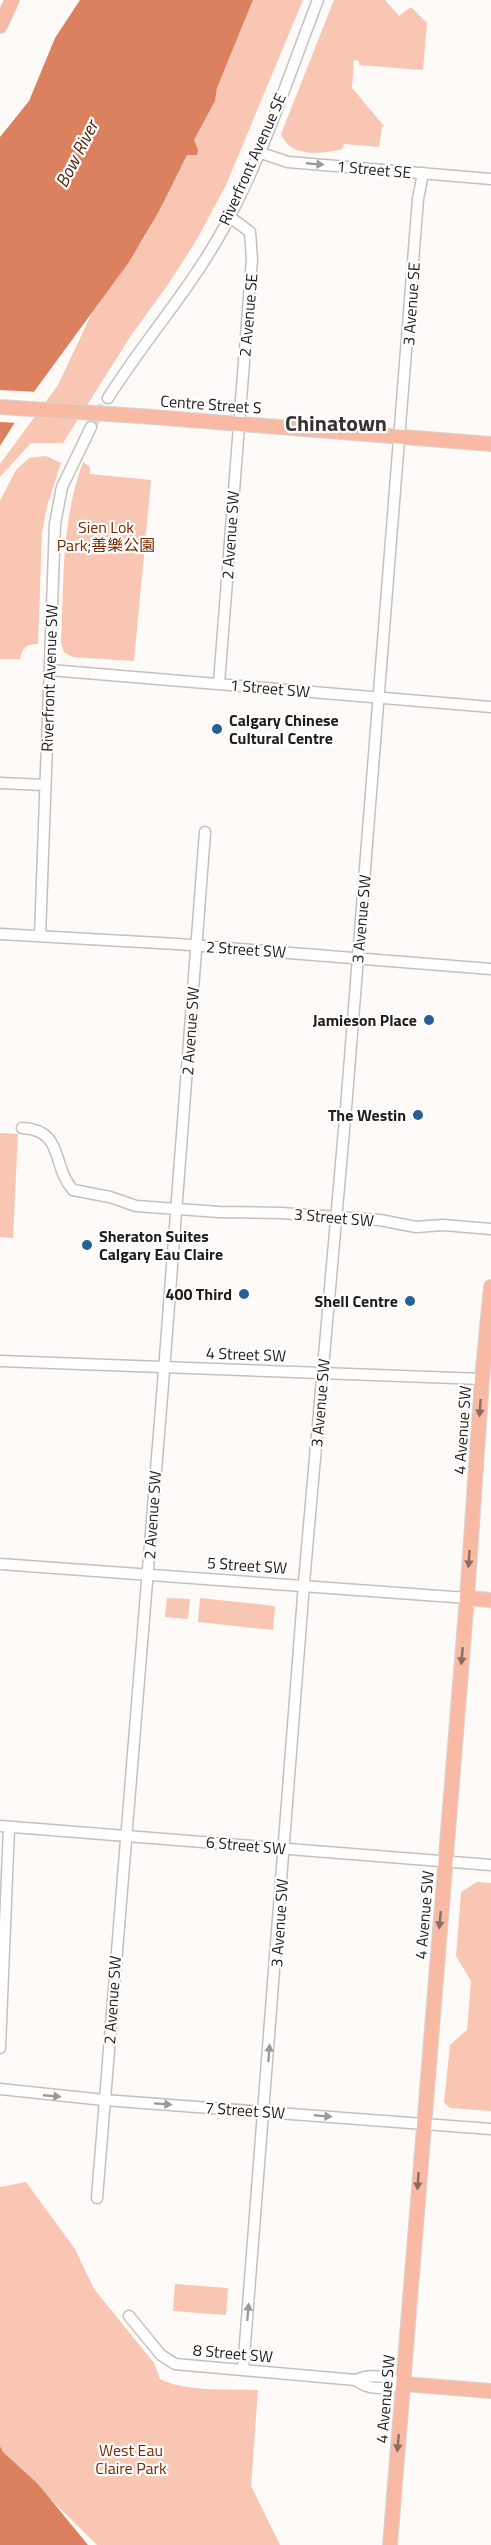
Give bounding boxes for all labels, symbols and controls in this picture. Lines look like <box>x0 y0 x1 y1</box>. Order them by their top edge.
street label: Riverfront Avenue SE <box>212 89 292 229</box>
water label: Bow River <box>48 113 106 192</box>
street label: 1 Street SE <box>336 154 412 184</box>
one-way arrow <box>306 159 325 169</box>
street label: 3 Avenue SE <box>396 261 426 347</box>
street label: 2 Avenue SE <box>232 272 264 358</box>
street label: Centre Street S <box>160 388 262 420</box>
district label: Chinatown <box>285 406 387 440</box>
street label: 2 Avenue SW <box>215 490 245 580</box>
park label: Sien Lok Park;善樂公園 <box>57 515 155 557</box>
street label: Riverfront Avenue SW <box>34 604 64 752</box>
street label: 1 Street SW <box>229 673 311 703</box>
place label: Calgary Chinese Cultural Centre <box>229 708 339 750</box>
marker: Calgary Chinese Cultural Centre <box>210 722 224 736</box>
street label: 3 Avenue SW <box>345 874 377 964</box>
street label: 2 Street SW <box>205 934 287 964</box>
street label: 2 Avenue SW <box>175 986 205 1076</box>
place label: Jamieson Place <box>313 1008 417 1032</box>
marker: Jamieson Place <box>422 1013 436 1027</box>
place label: The Westin <box>328 1103 406 1127</box>
marker: The Westin <box>411 1108 425 1122</box>
street label: 3 Street SW <box>293 1202 375 1232</box>
place label: Sheraton Suites Calgary Eau Claire <box>99 1224 223 1266</box>
marker: Sheraton Suites Calgary Eau Claire <box>80 1238 94 1252</box>
place label: 400 Third <box>165 1282 232 1306</box>
marker: 400 Third <box>237 1287 251 1301</box>
place label: Shell Centre <box>315 1289 398 1313</box>
marker: Shell Centre <box>403 1294 417 1308</box>
street label: 4 Street SW <box>206 1341 286 1367</box>
street label: 3 Avenue SW <box>304 1358 336 1448</box>
street label: 4 Avenue SW <box>447 1385 477 1475</box>
one-way arrow <box>475 1399 484 1418</box>
street label: 2 Avenue SW <box>137 1470 167 1560</box>
street label: 5 Street SW <box>206 1550 288 1580</box>
one-way arrow <box>465 1550 474 1569</box>
one-way arrow <box>457 1647 467 1666</box>
street label: 6 Street SW <box>205 1830 287 1860</box>
street label: 4 Avenue SW <box>408 1870 440 1960</box>
street label: 3 Avenue SW <box>264 1878 294 1968</box>
one-way arrow <box>435 1911 444 1930</box>
street label: 2 Avenue SW <box>97 1955 127 2045</box>
one-way arrow <box>264 2044 274 2063</box>
one-way arrow <box>42 2091 61 2101</box>
street label: 7 Street SW <box>204 2095 286 2125</box>
one-way arrow <box>153 2100 172 2109</box>
one-way arrow <box>313 2111 332 2121</box>
one-way arrow <box>414 2172 423 2191</box>
one-way arrow <box>243 2303 253 2322</box>
street label: 8 Street SW <box>192 2338 274 2368</box>
street label: 4 Avenue SW <box>369 2354 401 2444</box>
one-way arrow <box>393 2433 403 2452</box>
park label: West Eau Claire Park <box>95 2438 167 2480</box>

